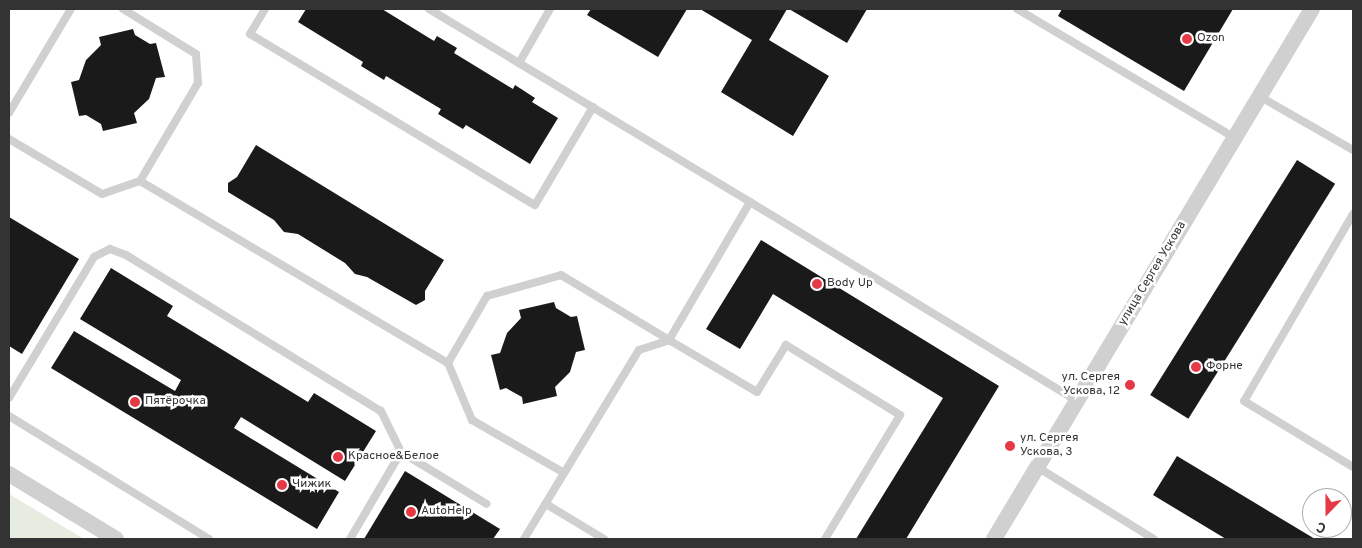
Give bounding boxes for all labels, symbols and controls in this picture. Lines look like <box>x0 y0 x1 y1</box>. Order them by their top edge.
place label: Ozon <box>1197 32 1225 46</box>
marker: Ozon <box>1181 33 1193 45</box>
street label: улица Сергея Ускова <box>1116 219 1190 329</box>
place label: Body Up <box>827 277 873 291</box>
marker: Body Up <box>811 278 823 290</box>
place label: Форне <box>1206 360 1243 374</box>
marker: Форне <box>1190 361 1202 373</box>
place label: ул. Сергея Ускова, 12 <box>1062 371 1120 399</box>
marker: ул. Сергея Ускова, 12 <box>1124 379 1136 391</box>
place label: Пятёрочка <box>145 395 206 409</box>
marker: Пятёрочка <box>129 396 141 408</box>
place label: ул. Сергея Ускова, 3 <box>1020 432 1078 460</box>
marker: ул. Сергея Ускова, 3 <box>1004 440 1016 452</box>
place label: Красное&Белое <box>348 450 439 464</box>
marker: Красное&Белое <box>332 451 344 463</box>
place label: Чижик <box>292 478 331 492</box>
marker: Чижик <box>276 479 288 491</box>
north arrow <box>1302 488 1352 538</box>
place label: AutoHelp <box>421 505 472 519</box>
marker: AutoHelp <box>405 506 417 518</box>
text: С <box>1314 517 1329 536</box>

